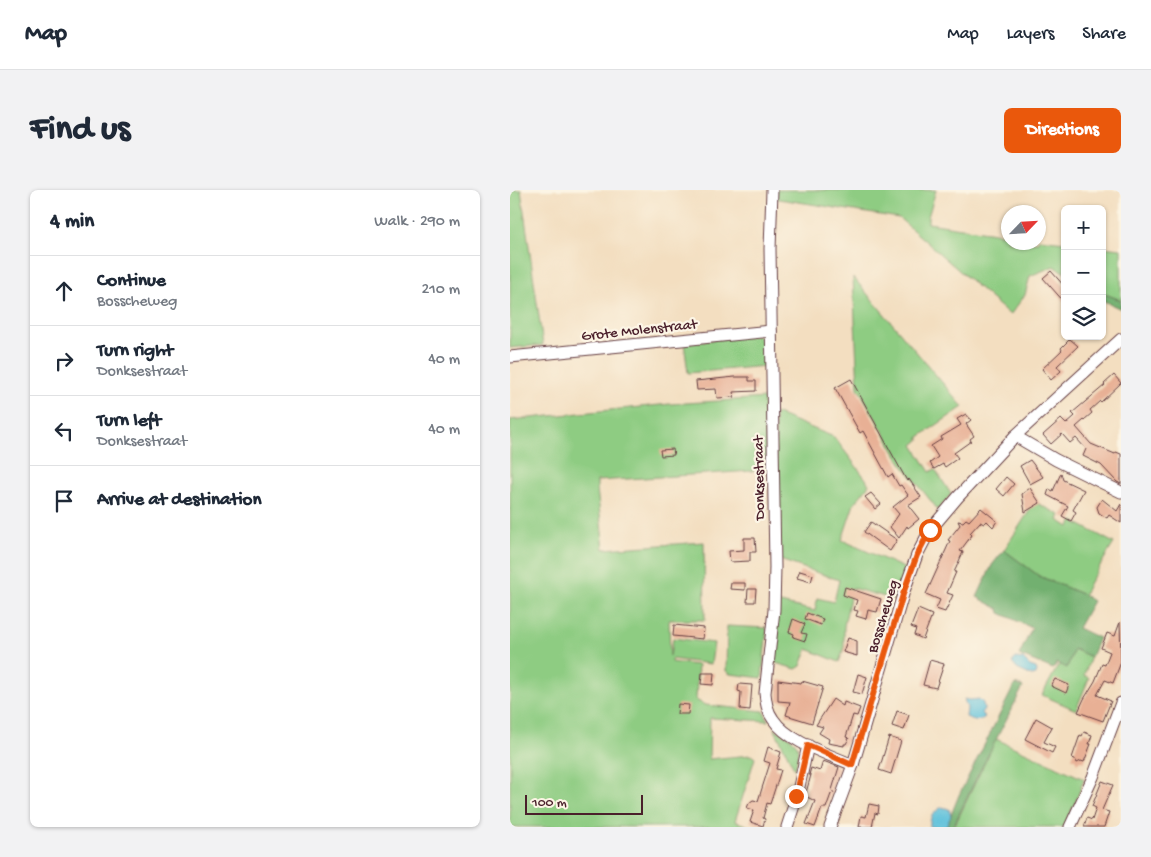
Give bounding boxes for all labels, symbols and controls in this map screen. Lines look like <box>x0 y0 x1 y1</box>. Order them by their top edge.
text: Map <box>25 20 67 49</box>
text: Map <box>947 24 979 45</box>
text: Layers <box>1007 24 1054 45</box>
text: Share <box>1082 24 1126 45</box>
button: Directions <box>1004 108 1121 153</box>
text: Find us <box>30 110 130 151</box>
north arrow <box>1001 205 1046 250</box>
map controls <box>1061 205 1106 340</box>
button: + <box>1061 205 1106 250</box>
text: 4 min <box>50 210 94 235</box>
text: Walk · 290 m <box>374 213 460 232</box>
button: − <box>1061 250 1106 295</box>
text: Continue <box>97 270 166 293</box>
icon: ahead <box>50 277 78 305</box>
text: 210 m <box>421 281 460 300</box>
text: Bosscheweg <box>97 293 177 312</box>
button: layers <box>1061 295 1106 340</box>
street label: Grote Molenstraat <box>581 316 700 346</box>
text: Turn right <box>97 340 173 363</box>
icon: right <box>50 347 78 375</box>
text: 40 m <box>428 351 460 370</box>
text: Donksestraat <box>97 363 187 382</box>
text: Turn left <box>97 410 161 433</box>
icon: left <box>50 417 78 445</box>
text: 40 m <box>428 421 460 440</box>
text: Donksestraat <box>97 433 187 452</box>
street label: Donksestraat <box>750 434 770 521</box>
icon: arrive <box>50 487 78 515</box>
text: Arrive at destination <box>97 489 261 512</box>
route start <box>919 519 942 542</box>
street label: Bosscheweg <box>864 578 904 656</box>
route end <box>785 785 808 808</box>
scale bar <box>525 792 642 815</box>
text: 100 m <box>532 795 567 812</box>

